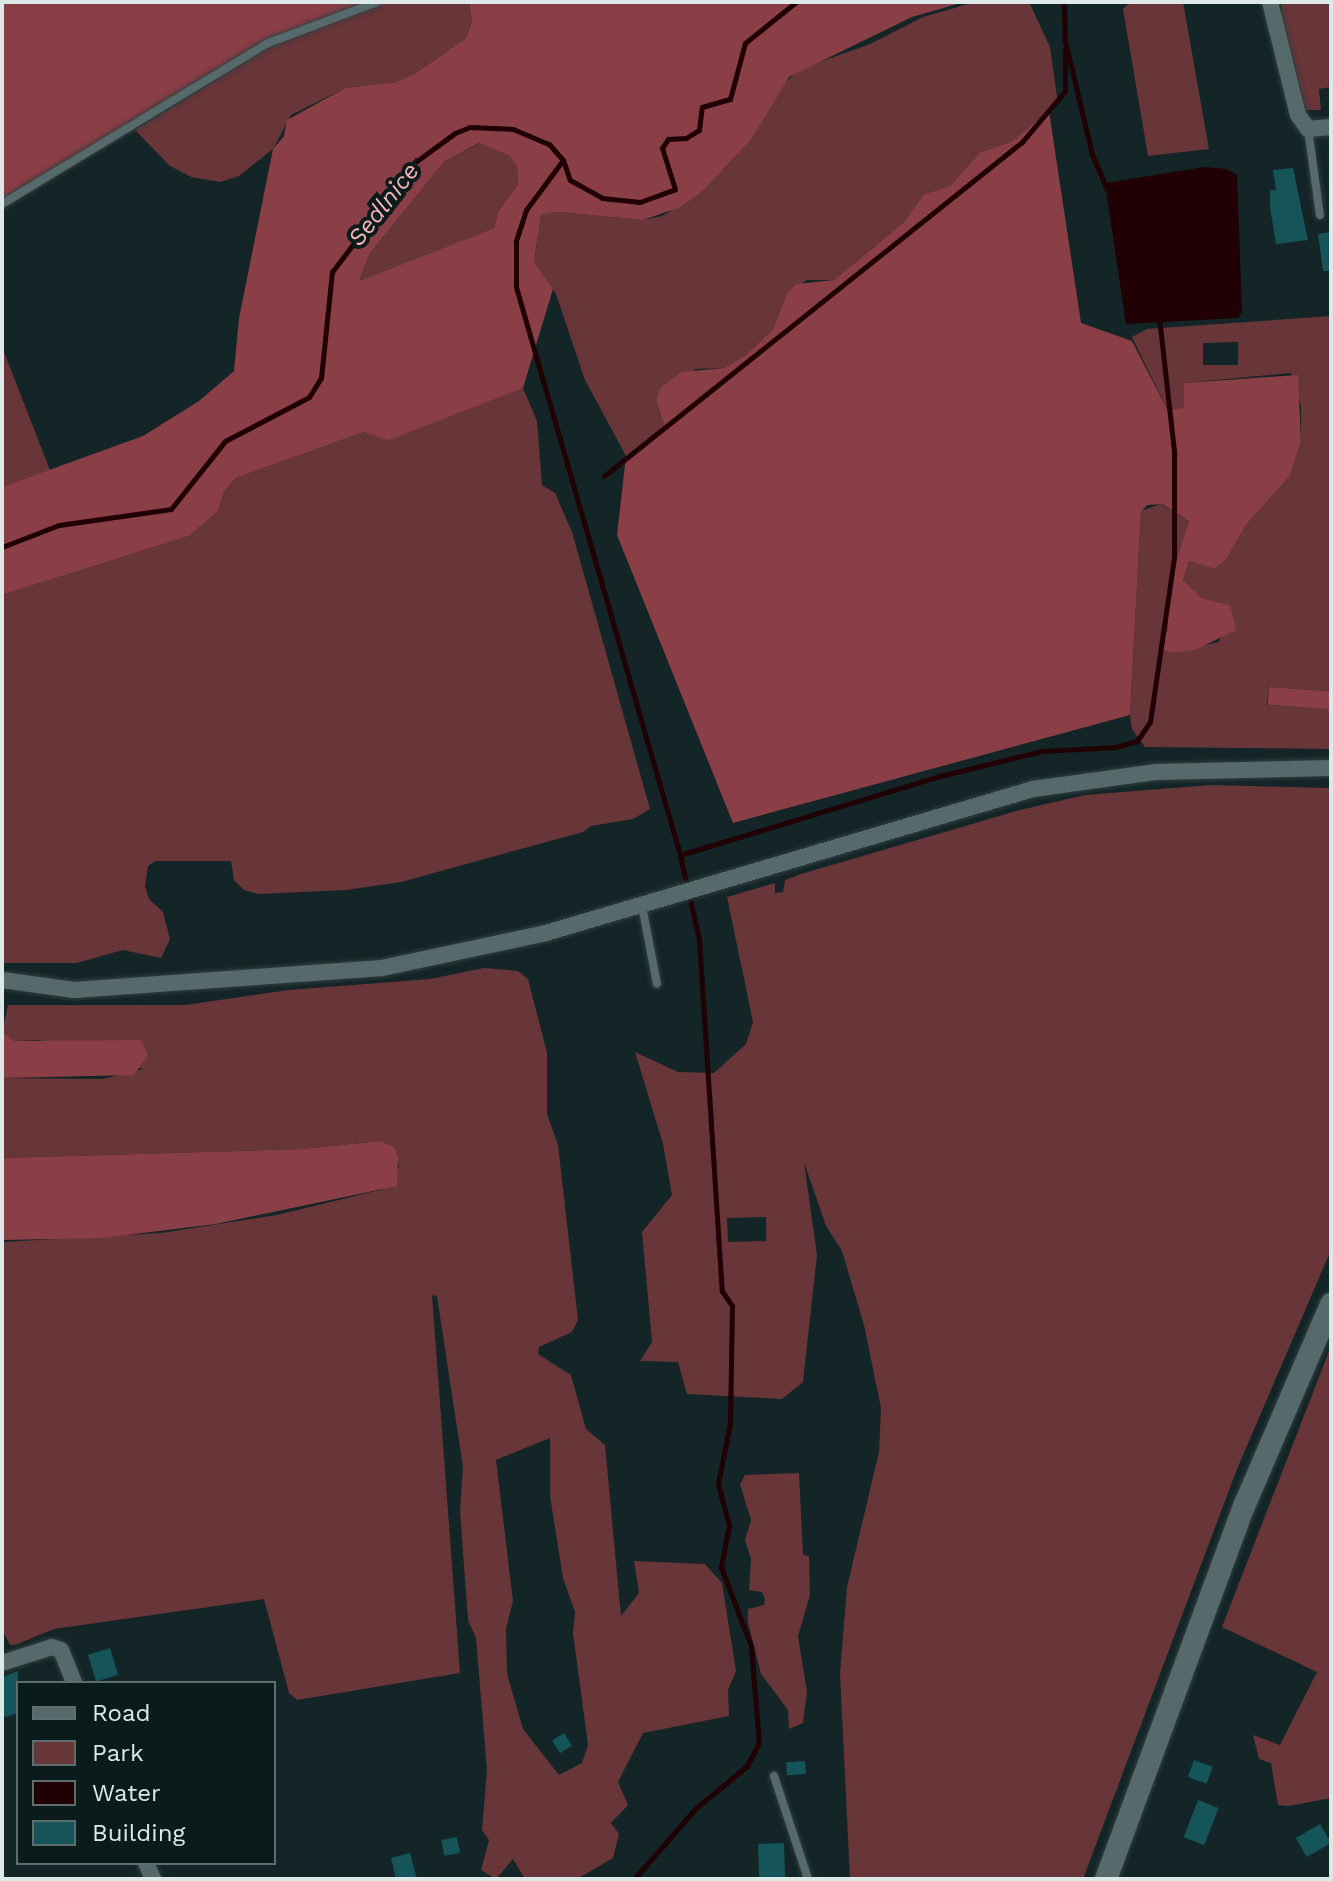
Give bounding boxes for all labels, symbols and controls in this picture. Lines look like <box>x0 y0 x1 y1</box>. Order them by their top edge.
water label: Sedlnice <box>342 157 426 253</box>
legend <box>16 1681 276 1865</box>
text: Road <box>92 1699 151 1727</box>
text: Park <box>92 1739 144 1767</box>
text: Water <box>92 1779 161 1807</box>
text: Building <box>92 1819 185 1847</box>

